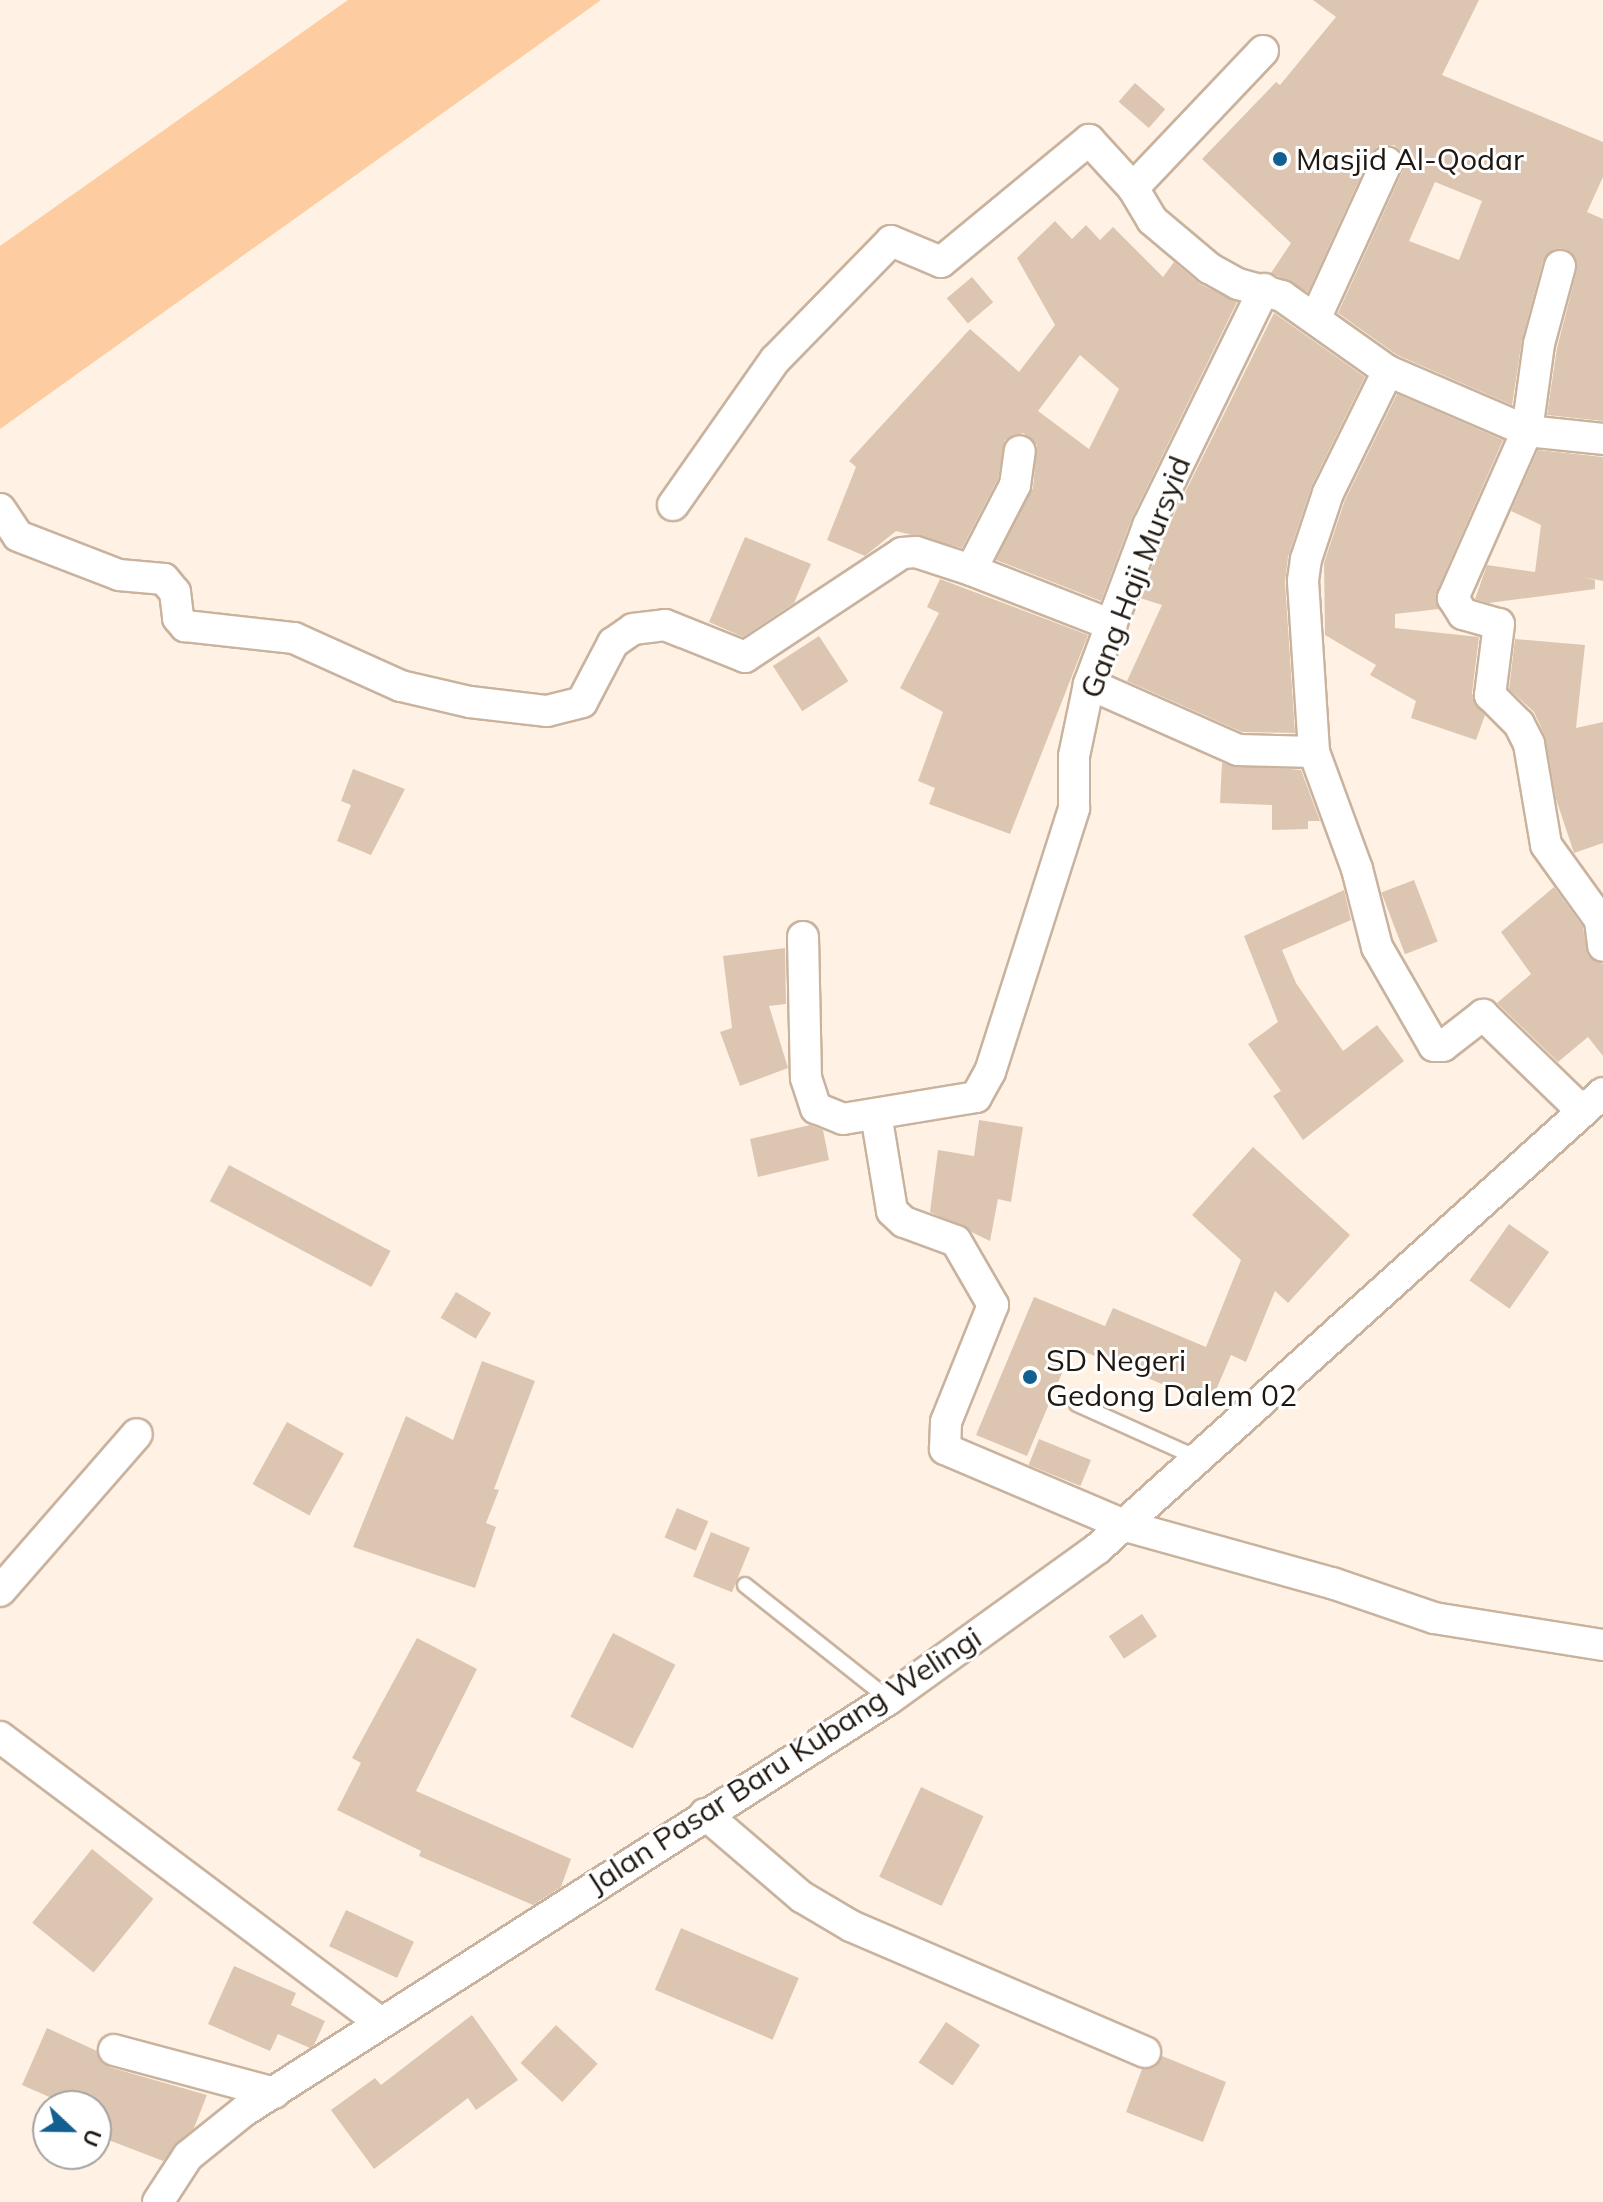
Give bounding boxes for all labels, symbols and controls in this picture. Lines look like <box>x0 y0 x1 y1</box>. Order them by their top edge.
place label: Masjid Al-Qodar <box>1296 141 1524 177</box>
marker: Masjid Al-Qodar <box>1271 150 1289 168</box>
street label: Gang Haji Mursyid <box>1072 451 1198 703</box>
place label: SD Negeri Gedong Dalem 02 <box>1046 1342 1297 1412</box>
marker: SD Negeri Gedong Dalem 02 <box>1021 1368 1039 1386</box>
street label: Jalan Pasar Baru Kubang Welingi <box>581 1619 987 1901</box>
north arrow <box>32 2090 112 2170</box>
text: U <box>76 2125 108 2151</box>

